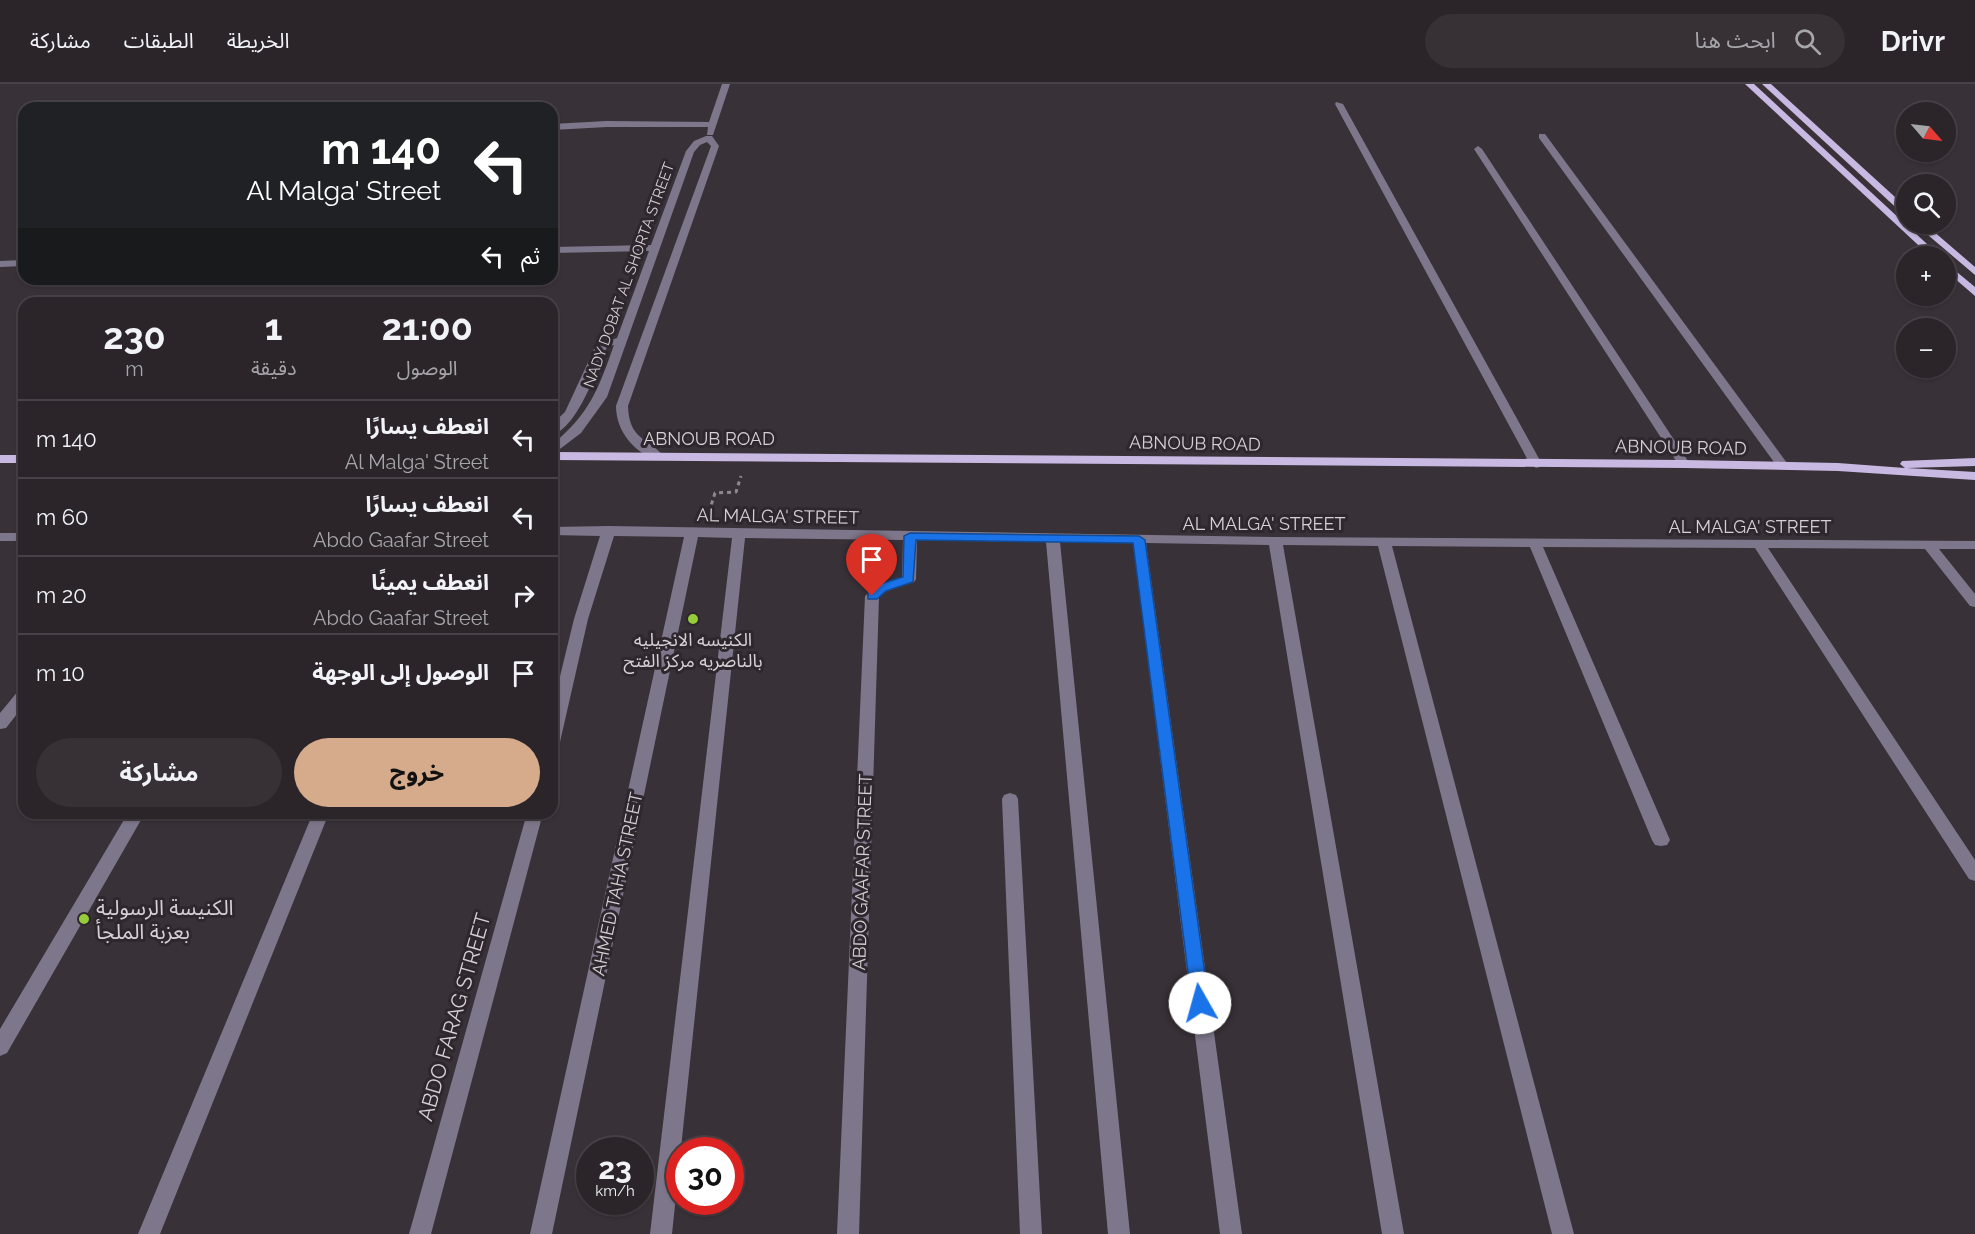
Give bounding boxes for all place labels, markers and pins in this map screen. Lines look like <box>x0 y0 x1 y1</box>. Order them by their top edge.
pin <box>846 534 897 596</box>
marker: الكنيسه الانجيليه بالناصريه مركز الفتح <box>686 612 700 626</box>
place label: الكنيسه الانجيليه بالناصريه مركز الفتح <box>624 629 763 674</box>
place label: الكنيسة الرسولية بعزبة الملجأ <box>96 895 234 944</box>
marker: الكنيسة الرسولية بعزبة الملجأ <box>77 912 91 926</box>

